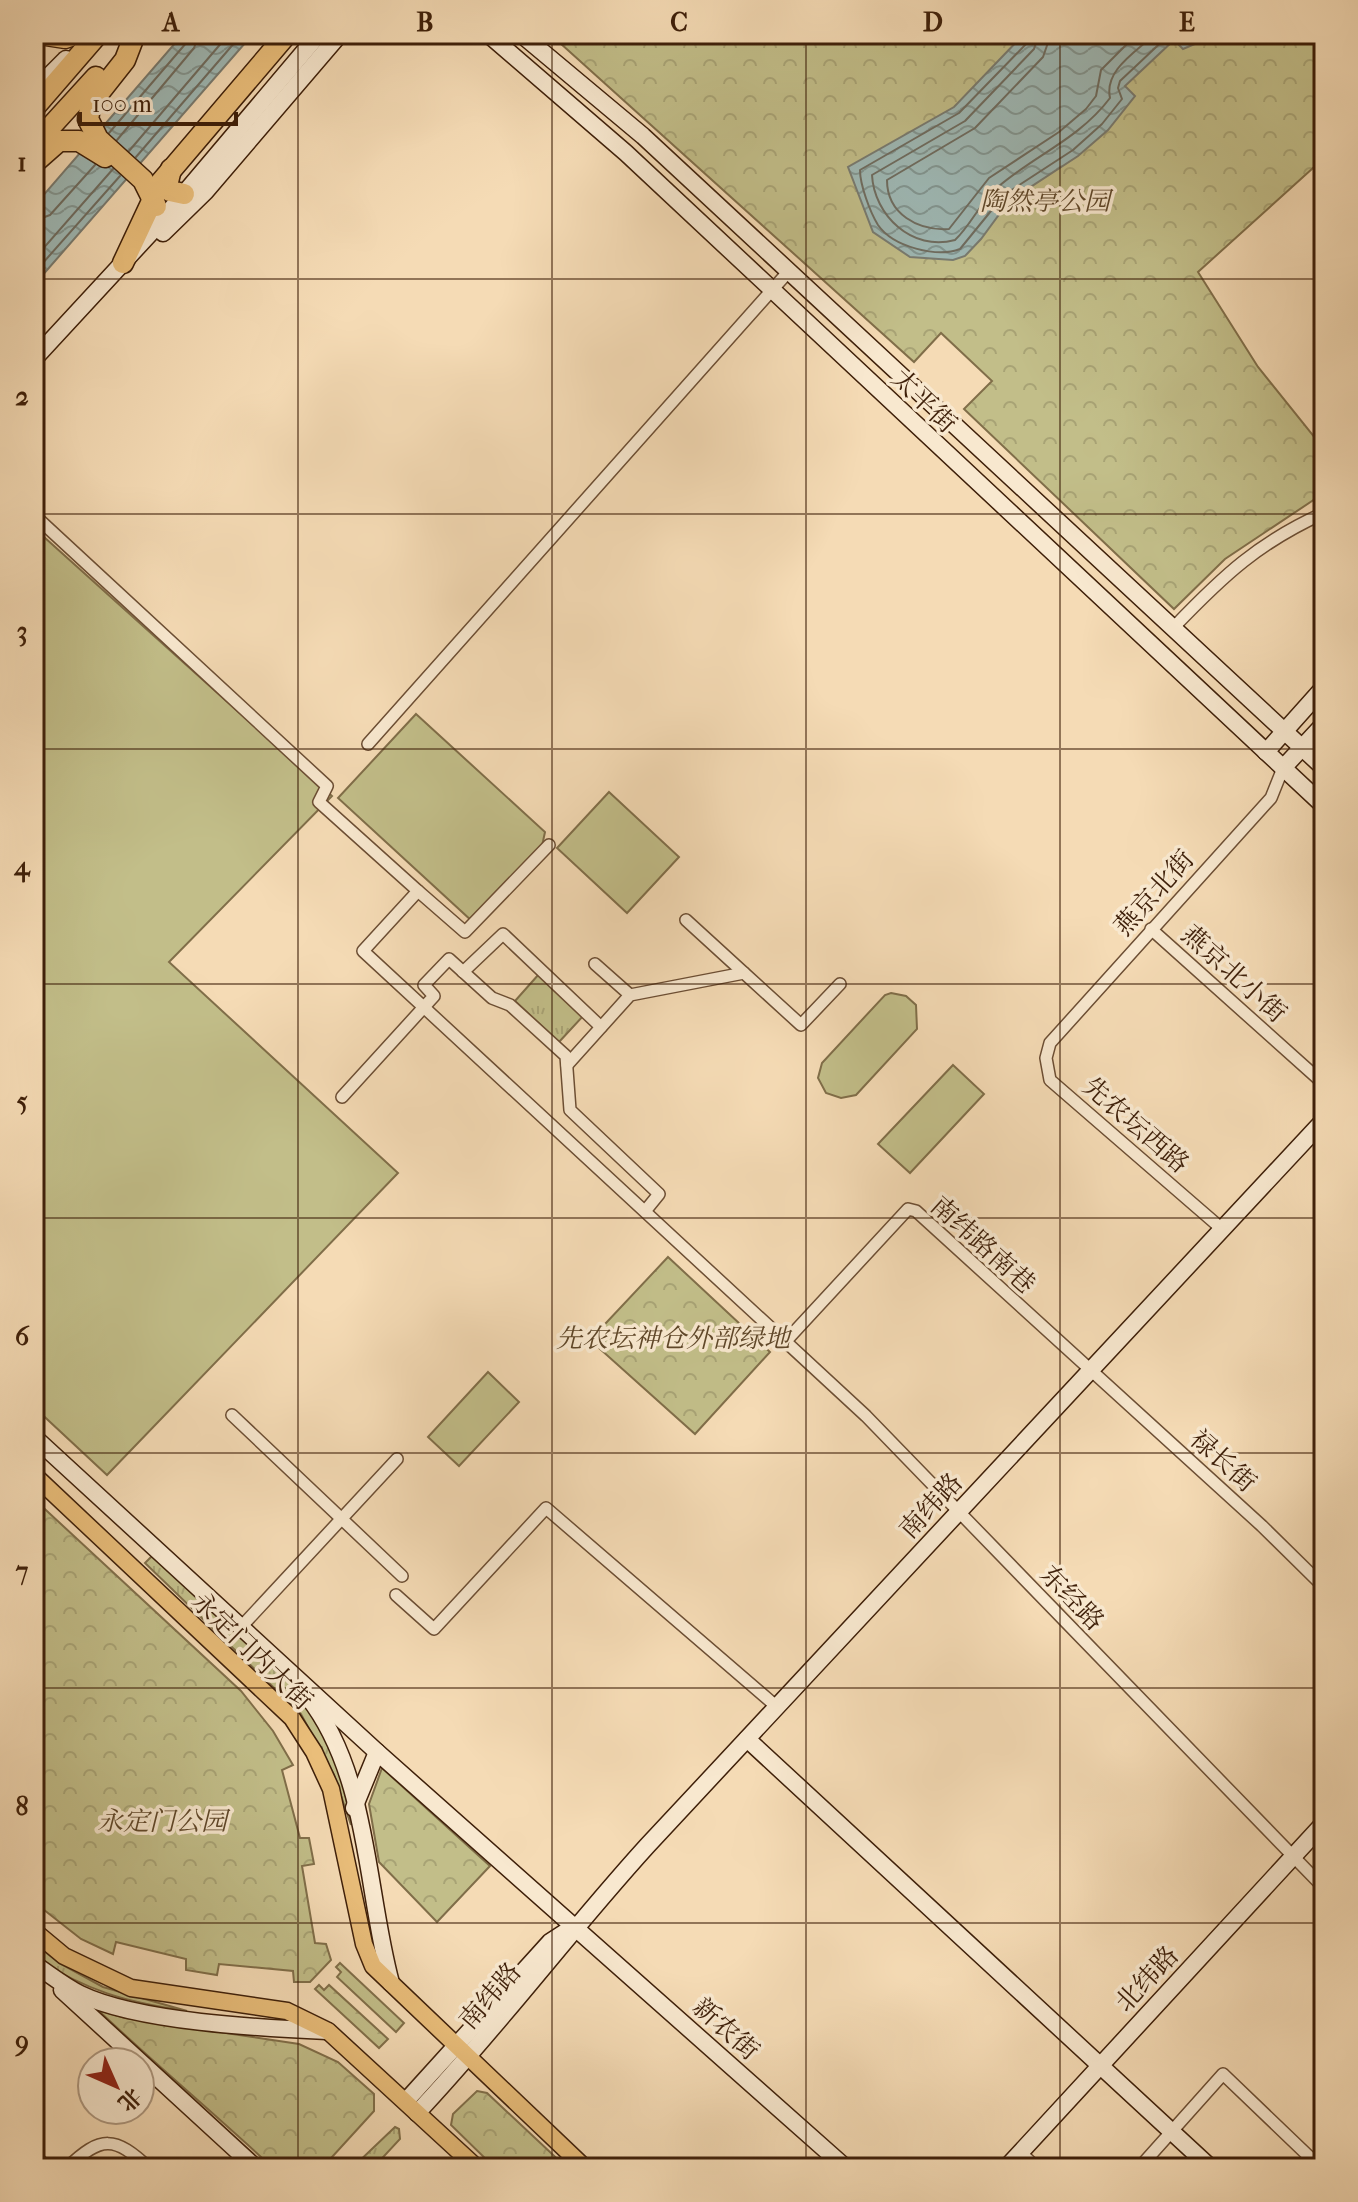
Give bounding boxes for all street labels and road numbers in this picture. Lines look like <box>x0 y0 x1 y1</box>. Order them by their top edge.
street label: 太平街 <box>885 363 963 439</box>
street label: 燕京北街 <box>1108 844 1200 942</box>
street label: 燕京北小街 <box>1175 919 1293 1029</box>
street label: 先农坛西路 <box>1077 1071 1195 1179</box>
street label: 南纬路南巷 <box>924 1190 1042 1300</box>
street label: 禄长街 <box>1184 1423 1262 1499</box>
street label: 南纬路 <box>893 1467 969 1545</box>
street label: 东经路 <box>1034 1559 1110 1637</box>
street label: 永定门内大街 <box>185 1586 319 1716</box>
street label: 北纬路 <box>1109 1940 1185 2018</box>
street label: 南纬路 <box>453 1956 527 2036</box>
street label: 新农街 <box>687 1991 765 2067</box>

